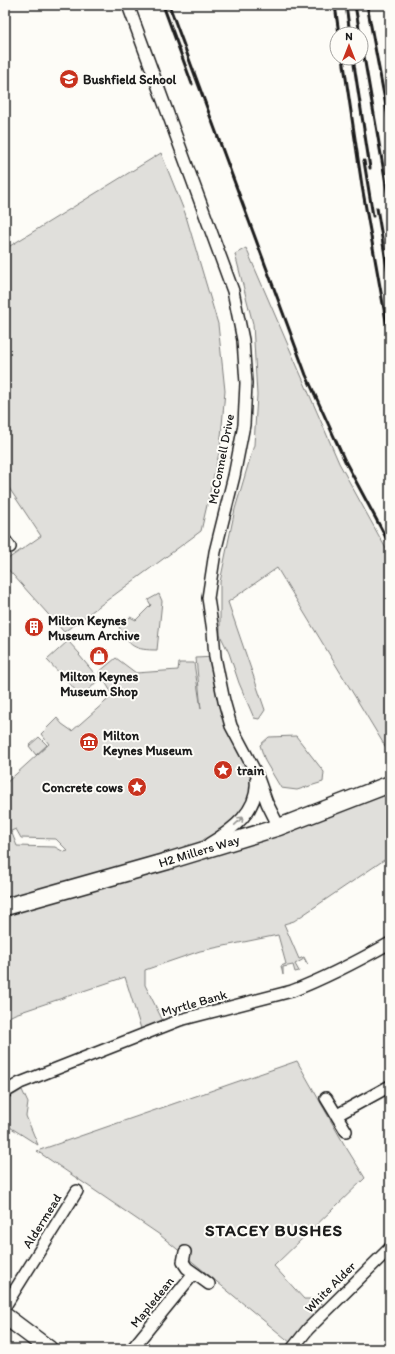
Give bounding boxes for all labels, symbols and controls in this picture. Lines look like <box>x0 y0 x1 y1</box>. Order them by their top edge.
north arrow <box>329 26 369 66</box>
text: N <box>345 30 353 43</box>
school or university icon: Bushfield School <box>58 68 80 90</box>
place label: Bushfield School <box>83 72 177 87</box>
street label: McConnell Drive <box>205 413 237 505</box>
place label: Milton Keynes Museum Archive <box>48 613 140 643</box>
building icon: Milton Keynes Museum Archive <box>23 616 45 638</box>
shop icon: Milton Keynes Museum Shop <box>88 645 110 667</box>
place label: Milton Keynes Museum Shop <box>60 669 138 700</box>
place label: Milton Keynes Museum <box>103 728 193 759</box>
museum icon: Milton Keynes Museum <box>78 731 100 753</box>
place icon: train <box>212 759 234 781</box>
place label: train <box>237 763 265 778</box>
place icon: Concrete cows <box>126 776 148 798</box>
place label: Concrete cows <box>42 780 123 795</box>
one-way arrow <box>234 816 244 826</box>
street label: H2 Millers Way <box>157 832 241 870</box>
street label: Myrtle Bank <box>160 986 229 1019</box>
street label: Aldermead <box>19 1191 65 1251</box>
district label: STACEY BUSHES <box>205 1220 343 1240</box>
street label: White Alder <box>301 1258 359 1316</box>
street label: Mapledean <box>127 1273 177 1330</box>

